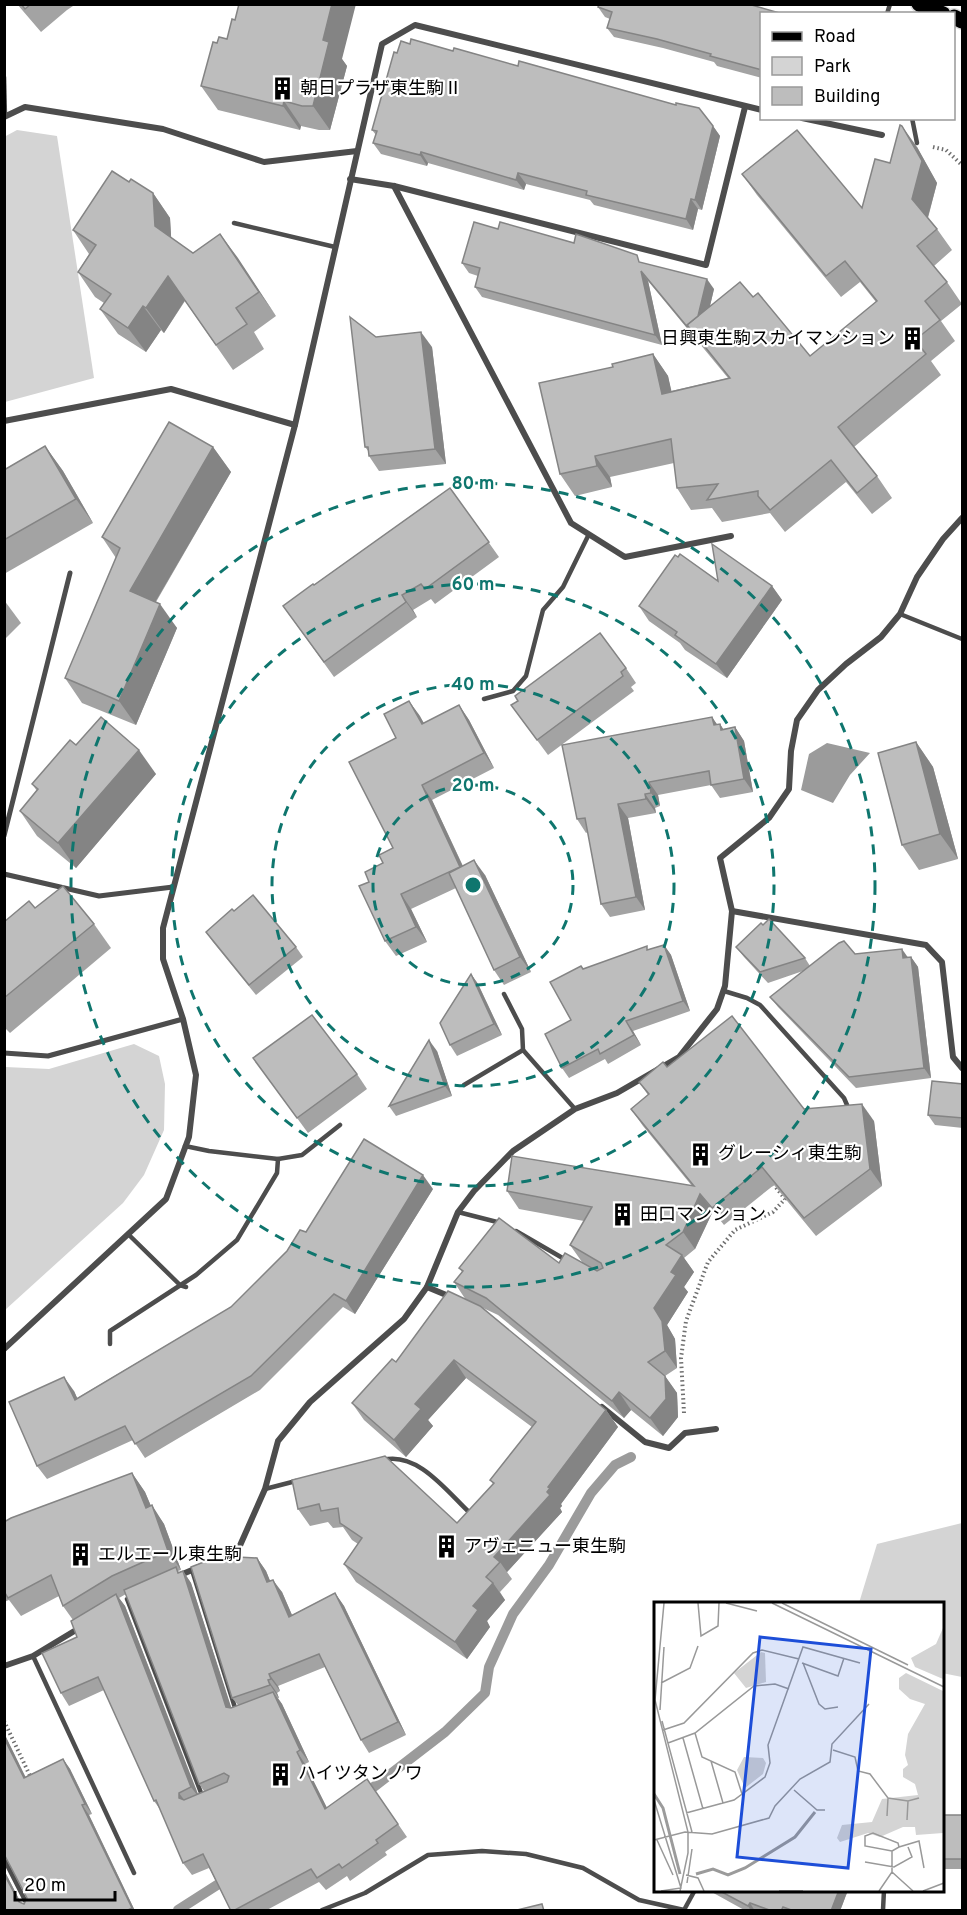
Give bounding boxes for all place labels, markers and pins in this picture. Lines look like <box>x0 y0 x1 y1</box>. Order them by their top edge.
building icon: 朝日プラザ東生駒Ⅱ <box>269 76 295 102</box>
place label: 朝日プラザ東生駒Ⅱ <box>300 78 462 101</box>
building icon: 日興東生駒スカイマンション <box>900 326 926 352</box>
place label: 日興東生駒スカイマンション <box>661 328 895 351</box>
centre of rings <box>463 875 483 895</box>
building icon: グレーシィ東生駒 <box>687 1141 713 1167</box>
place label: グレーシィ東生駒 <box>718 1143 862 1166</box>
building icon: 田口マンション <box>609 1202 635 1228</box>
place label: 田口マンション <box>640 1204 766 1227</box>
building icon: アヴェニュー東生駒 <box>433 1534 459 1560</box>
place label: アヴェニュー東生駒 <box>464 1536 626 1559</box>
building icon: エルエール東生駒 <box>67 1542 93 1568</box>
place label: エルエール東生駒 <box>98 1544 242 1567</box>
building icon: ハイツタンノワ <box>267 1761 293 1787</box>
place label: ハイツタンノワ <box>298 1763 423 1786</box>

